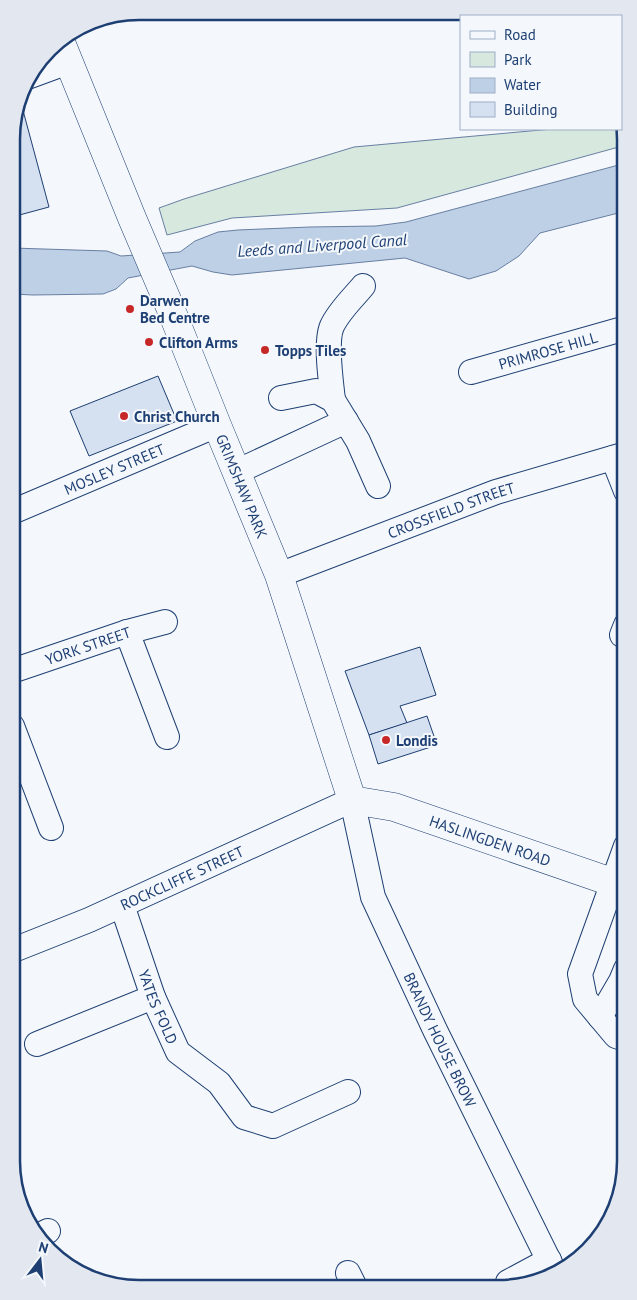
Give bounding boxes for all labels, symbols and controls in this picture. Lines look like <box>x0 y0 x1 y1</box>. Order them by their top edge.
legend <box>460 15 622 130</box>
text: Road <box>504 25 536 44</box>
text: Park <box>504 50 532 69</box>
text: Water <box>504 75 541 94</box>
text: Building <box>504 100 558 119</box>
water label: Leeds and Liverpool Canal <box>237 229 408 261</box>
place label: Darwen Bed Centre <box>140 291 210 327</box>
marker: Darwen Bed Centre <box>124 303 136 315</box>
street label: PRIMROSE HILL <box>496 327 600 373</box>
place label: Clifton Arms <box>159 333 238 352</box>
marker: Clifton Arms <box>143 336 155 348</box>
place label: Topps Tiles <box>275 341 346 360</box>
marker: Topps Tiles <box>259 344 271 356</box>
place label: Christ Church <box>134 407 220 426</box>
marker: Christ Church <box>118 410 130 422</box>
street label: GRIMSHAW PARK <box>212 431 272 541</box>
street label: MOSLEY STREET <box>61 439 168 498</box>
street label: CROSSFIELD STREET <box>385 477 517 542</box>
street label: YORK STREET <box>42 622 134 669</box>
place label: Londis <box>396 731 438 750</box>
marker: Londis <box>380 734 392 746</box>
street label: HASLINGDEN ROAD <box>427 810 553 870</box>
street label: ROCKCLIFFE STREET <box>117 841 247 914</box>
street label: YATES FOLD <box>135 967 183 1047</box>
street label: BRANDY HOUSE BROW <box>400 969 481 1110</box>
north arrow <box>15 1235 65 1285</box>
text: N <box>37 1238 50 1257</box>

